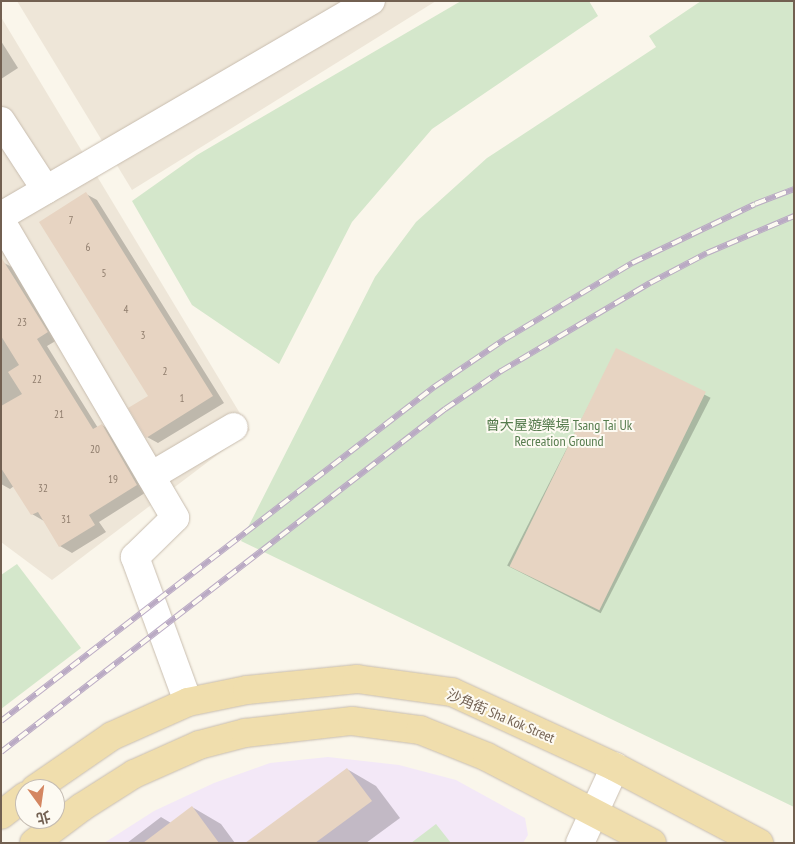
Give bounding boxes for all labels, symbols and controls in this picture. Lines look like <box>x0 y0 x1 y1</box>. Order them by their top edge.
house number: 7 <box>69 213 73 227</box>
house number: 6 <box>86 240 90 254</box>
house number: 5 <box>102 266 106 280</box>
house number: 4 <box>124 302 128 316</box>
house number: 23 <box>17 315 27 329</box>
house number: 3 <box>141 328 145 342</box>
house number: 2 <box>163 364 167 378</box>
house number: 22 <box>32 372 42 386</box>
house number: 1 <box>180 391 184 405</box>
house number: 21 <box>54 407 64 421</box>
park label: 曾大屋遊樂場 Tsang Tai Uk Recreation Ground <box>486 417 632 450</box>
house number: 20 <box>90 442 100 456</box>
house number: 19 <box>108 472 118 486</box>
house number: 32 <box>38 481 48 495</box>
house number: 31 <box>61 512 71 526</box>
street label: 沙角街 Sha Kok Street <box>445 686 557 746</box>
north arrow <box>15 779 65 829</box>
text: 北 <box>34 807 52 828</box>

